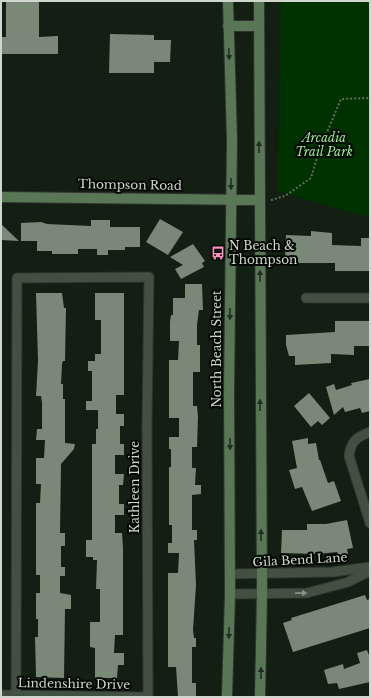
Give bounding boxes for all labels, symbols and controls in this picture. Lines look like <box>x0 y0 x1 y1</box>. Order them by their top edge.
one-way arrow <box>226 48 232 61</box>
park label: Arcadia Trail Park <box>295 130 353 159</box>
one-way arrow <box>256 140 262 153</box>
street label: Thompson Road <box>78 176 182 193</box>
one-way arrow <box>228 178 234 191</box>
place label: N Beach & Thompson <box>229 238 297 267</box>
bus stop icon: N Beach & Thompson <box>210 245 226 261</box>
one-way arrow <box>257 269 263 282</box>
street label: North Beach Street <box>209 290 224 408</box>
one-way arrow <box>227 308 233 321</box>
one-way arrow <box>257 399 264 411</box>
one-way arrow <box>227 438 233 451</box>
street label: Kathleen Drive <box>127 441 142 533</box>
one-way arrow <box>258 528 264 541</box>
street label: Gila Bend Lane <box>252 550 348 569</box>
one-way arrow <box>295 590 308 596</box>
one-way arrow <box>226 627 232 640</box>
one-way arrow <box>257 667 264 679</box>
street label: Lindenshire Drive <box>18 675 130 692</box>

